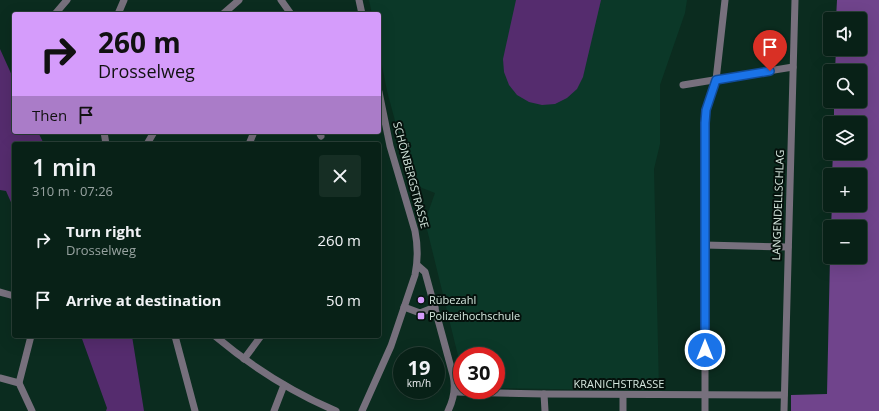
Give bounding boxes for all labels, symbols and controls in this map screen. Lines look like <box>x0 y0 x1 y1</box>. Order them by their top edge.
map controls <box>823 12 867 264</box>
button: sound <box>823 12 867 56</box>
text: 260 m <box>98 23 181 61</box>
icon: right <box>32 28 84 80</box>
pin <box>753 30 787 71</box>
icon: arrive <box>759 36 781 58</box>
text: Drosselweg <box>98 59 195 83</box>
button: search <box>823 64 867 108</box>
icon: arrive <box>75 104 97 126</box>
text: Then <box>32 105 67 125</box>
button: layers <box>823 116 867 160</box>
street label: SCHÖNBERGSTRASSE <box>390 120 433 230</box>
street label: LANGENDELLSCHLAG <box>768 149 787 261</box>
text: 1 min <box>32 150 97 183</box>
button: close <box>319 155 361 197</box>
button: + <box>823 168 867 212</box>
text: 310 m · 07:26 <box>32 182 113 200</box>
button: − <box>823 220 867 264</box>
text: Turn right <box>66 221 141 241</box>
icon: right <box>32 229 54 251</box>
text: 260 m <box>317 230 361 250</box>
text: Drosselweg <box>66 241 136 259</box>
icon: arrive <box>32 289 54 311</box>
text: Arrive at destination <box>66 290 221 310</box>
text: 50 m <box>326 290 361 310</box>
place label: Rübezahl <box>429 292 476 307</box>
marker: Rübezahl <box>416 295 426 305</box>
place label: Polizeihochschule <box>429 308 520 323</box>
marker: Polizeihochschule <box>416 311 426 321</box>
position arrow <box>684 329 726 371</box>
speed limit sign: 30 <box>453 347 505 399</box>
text: 19 <box>408 354 430 381</box>
text: km/h <box>407 376 431 390</box>
street label: KRANICHSTRASSE <box>574 376 664 391</box>

